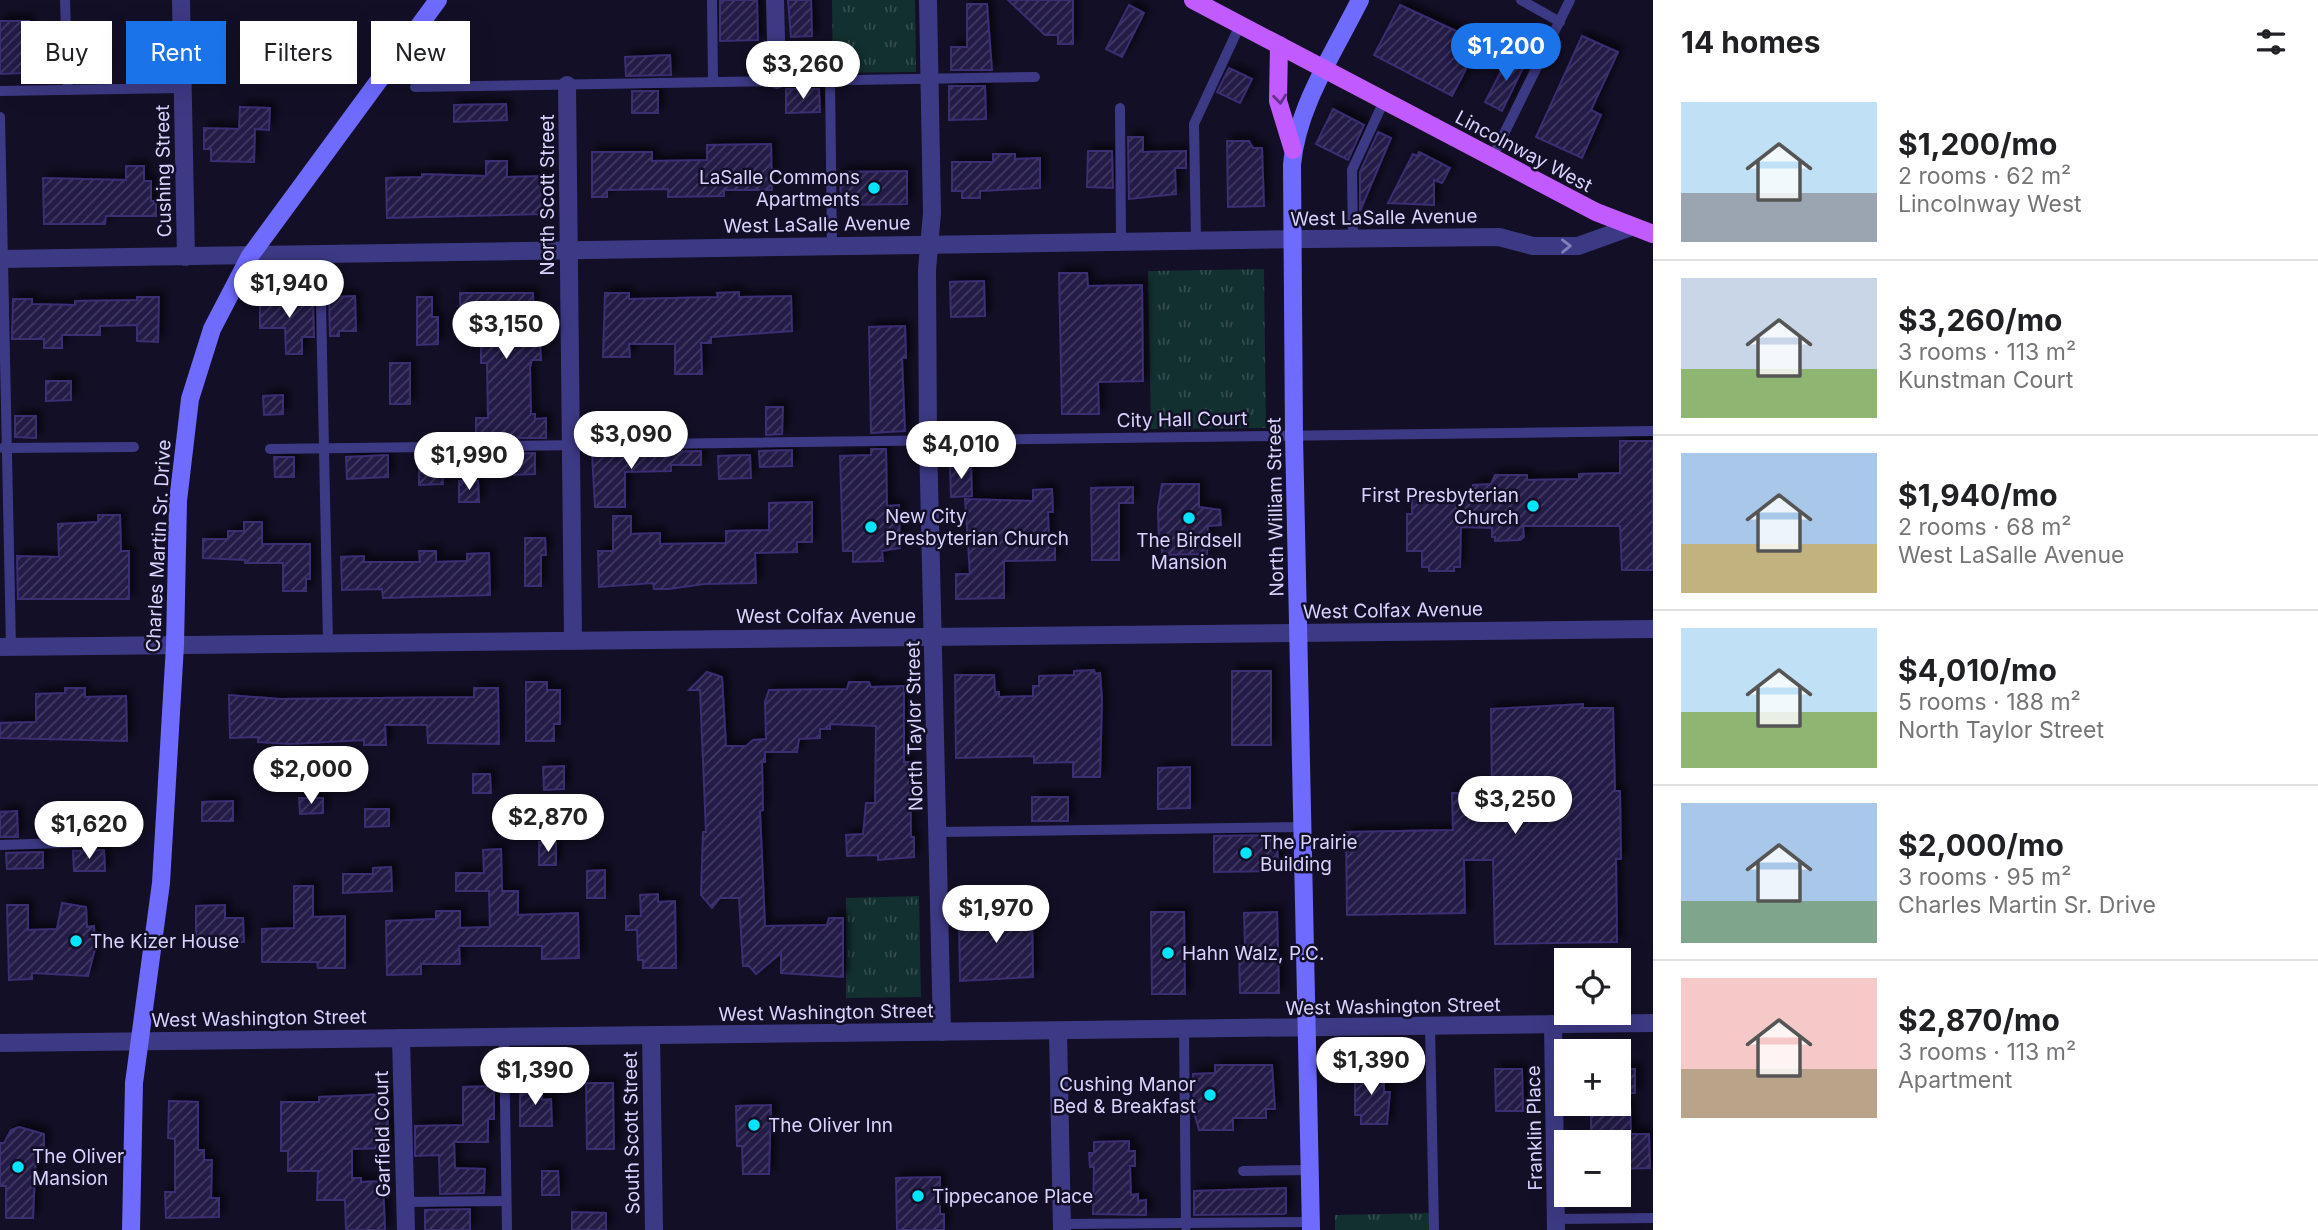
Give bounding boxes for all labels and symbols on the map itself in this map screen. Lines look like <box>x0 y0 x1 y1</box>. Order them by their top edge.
pin: $1,200 <box>1449 24 1563 83</box>
pin: $3,260 <box>746 42 860 101</box>
one-way arrow <box>1272 93 1287 105</box>
street label: Cushing Street <box>151 104 176 238</box>
street label: Lincolnway West <box>1451 106 1596 197</box>
street label: North Scott Street <box>536 114 559 276</box>
place label: LaSalle Commons Apartments <box>699 166 860 211</box>
marker: LaSalle Commons Apartments <box>866 180 882 196</box>
street label: West LaSalle Avenue <box>1290 204 1478 231</box>
street label: West LaSalle Avenue <box>723 211 911 238</box>
one-way arrow <box>1561 238 1572 253</box>
pin: $1,940 <box>232 260 346 320</box>
pin: $3,150 <box>449 302 563 361</box>
street label: City Hall Court <box>1117 407 1248 432</box>
pin: $3,090 <box>574 412 688 471</box>
street label: North William Street <box>1262 417 1289 597</box>
pin: $4,010 <box>904 421 1018 481</box>
pin: $1,990 <box>412 433 526 492</box>
street label: Charles Martin Sr. Drive <box>141 439 176 653</box>
place label: First Presbyterian Church <box>1361 484 1519 529</box>
marker: First Presbyterian Church <box>1525 498 1541 514</box>
place label: New City Presbyterian Church <box>885 505 1069 550</box>
marker: The Birdsell Mansion <box>1181 510 1197 526</box>
marker: New City Presbyterian Church <box>863 519 879 535</box>
place label: The Birdsell Mansion <box>1136 529 1242 574</box>
street label: West Colfax Avenue <box>1303 597 1483 624</box>
street label: West Colfax Avenue <box>736 605 916 628</box>
street label: North Taylor Street <box>902 641 927 811</box>
pin: $2,000 <box>254 746 368 806</box>
pin: $3,250 <box>1458 776 1572 836</box>
pin: $2,870 <box>491 794 605 854</box>
pin: $1,620 <box>32 802 146 861</box>
place label: The Prairie Building <box>1260 831 1358 876</box>
marker: The Prairie Building <box>1238 845 1254 861</box>
pin: $1,970 <box>939 886 1053 945</box>
place label: The Kizer House <box>90 930 239 953</box>
marker: The Kizer House <box>68 933 84 949</box>
place label: Hahn Walz, P.C. <box>1182 942 1324 965</box>
marker: Hahn Walz, P.C. <box>1160 945 1176 961</box>
street label: West Washington Street <box>1285 993 1501 1020</box>
street label: West Washington Street <box>718 999 934 1026</box>
street label: West Washington Street <box>151 1005 367 1032</box>
pin: $1,390 <box>1314 1038 1428 1097</box>
pin: $1,390 <box>478 1048 592 1107</box>
street label: South Scott Street <box>619 1051 644 1215</box>
street label: Franklin Place <box>1522 1065 1547 1191</box>
street label: Garfield Court <box>370 1070 395 1198</box>
place label: Cushing Manor Bed & Breakfast <box>1053 1073 1196 1118</box>
marker: Cushing Manor Bed & Breakfast <box>1202 1087 1218 1103</box>
place label: The Oliver Inn <box>768 1114 893 1137</box>
marker: The Oliver Inn <box>746 1117 762 1133</box>
place label: The Oliver Mansion <box>32 1145 124 1190</box>
marker: The Oliver Mansion <box>10 1159 26 1175</box>
place label: Tippecanoe Place <box>932 1185 1093 1208</box>
marker: Tippecanoe Place <box>910 1188 926 1204</box>

